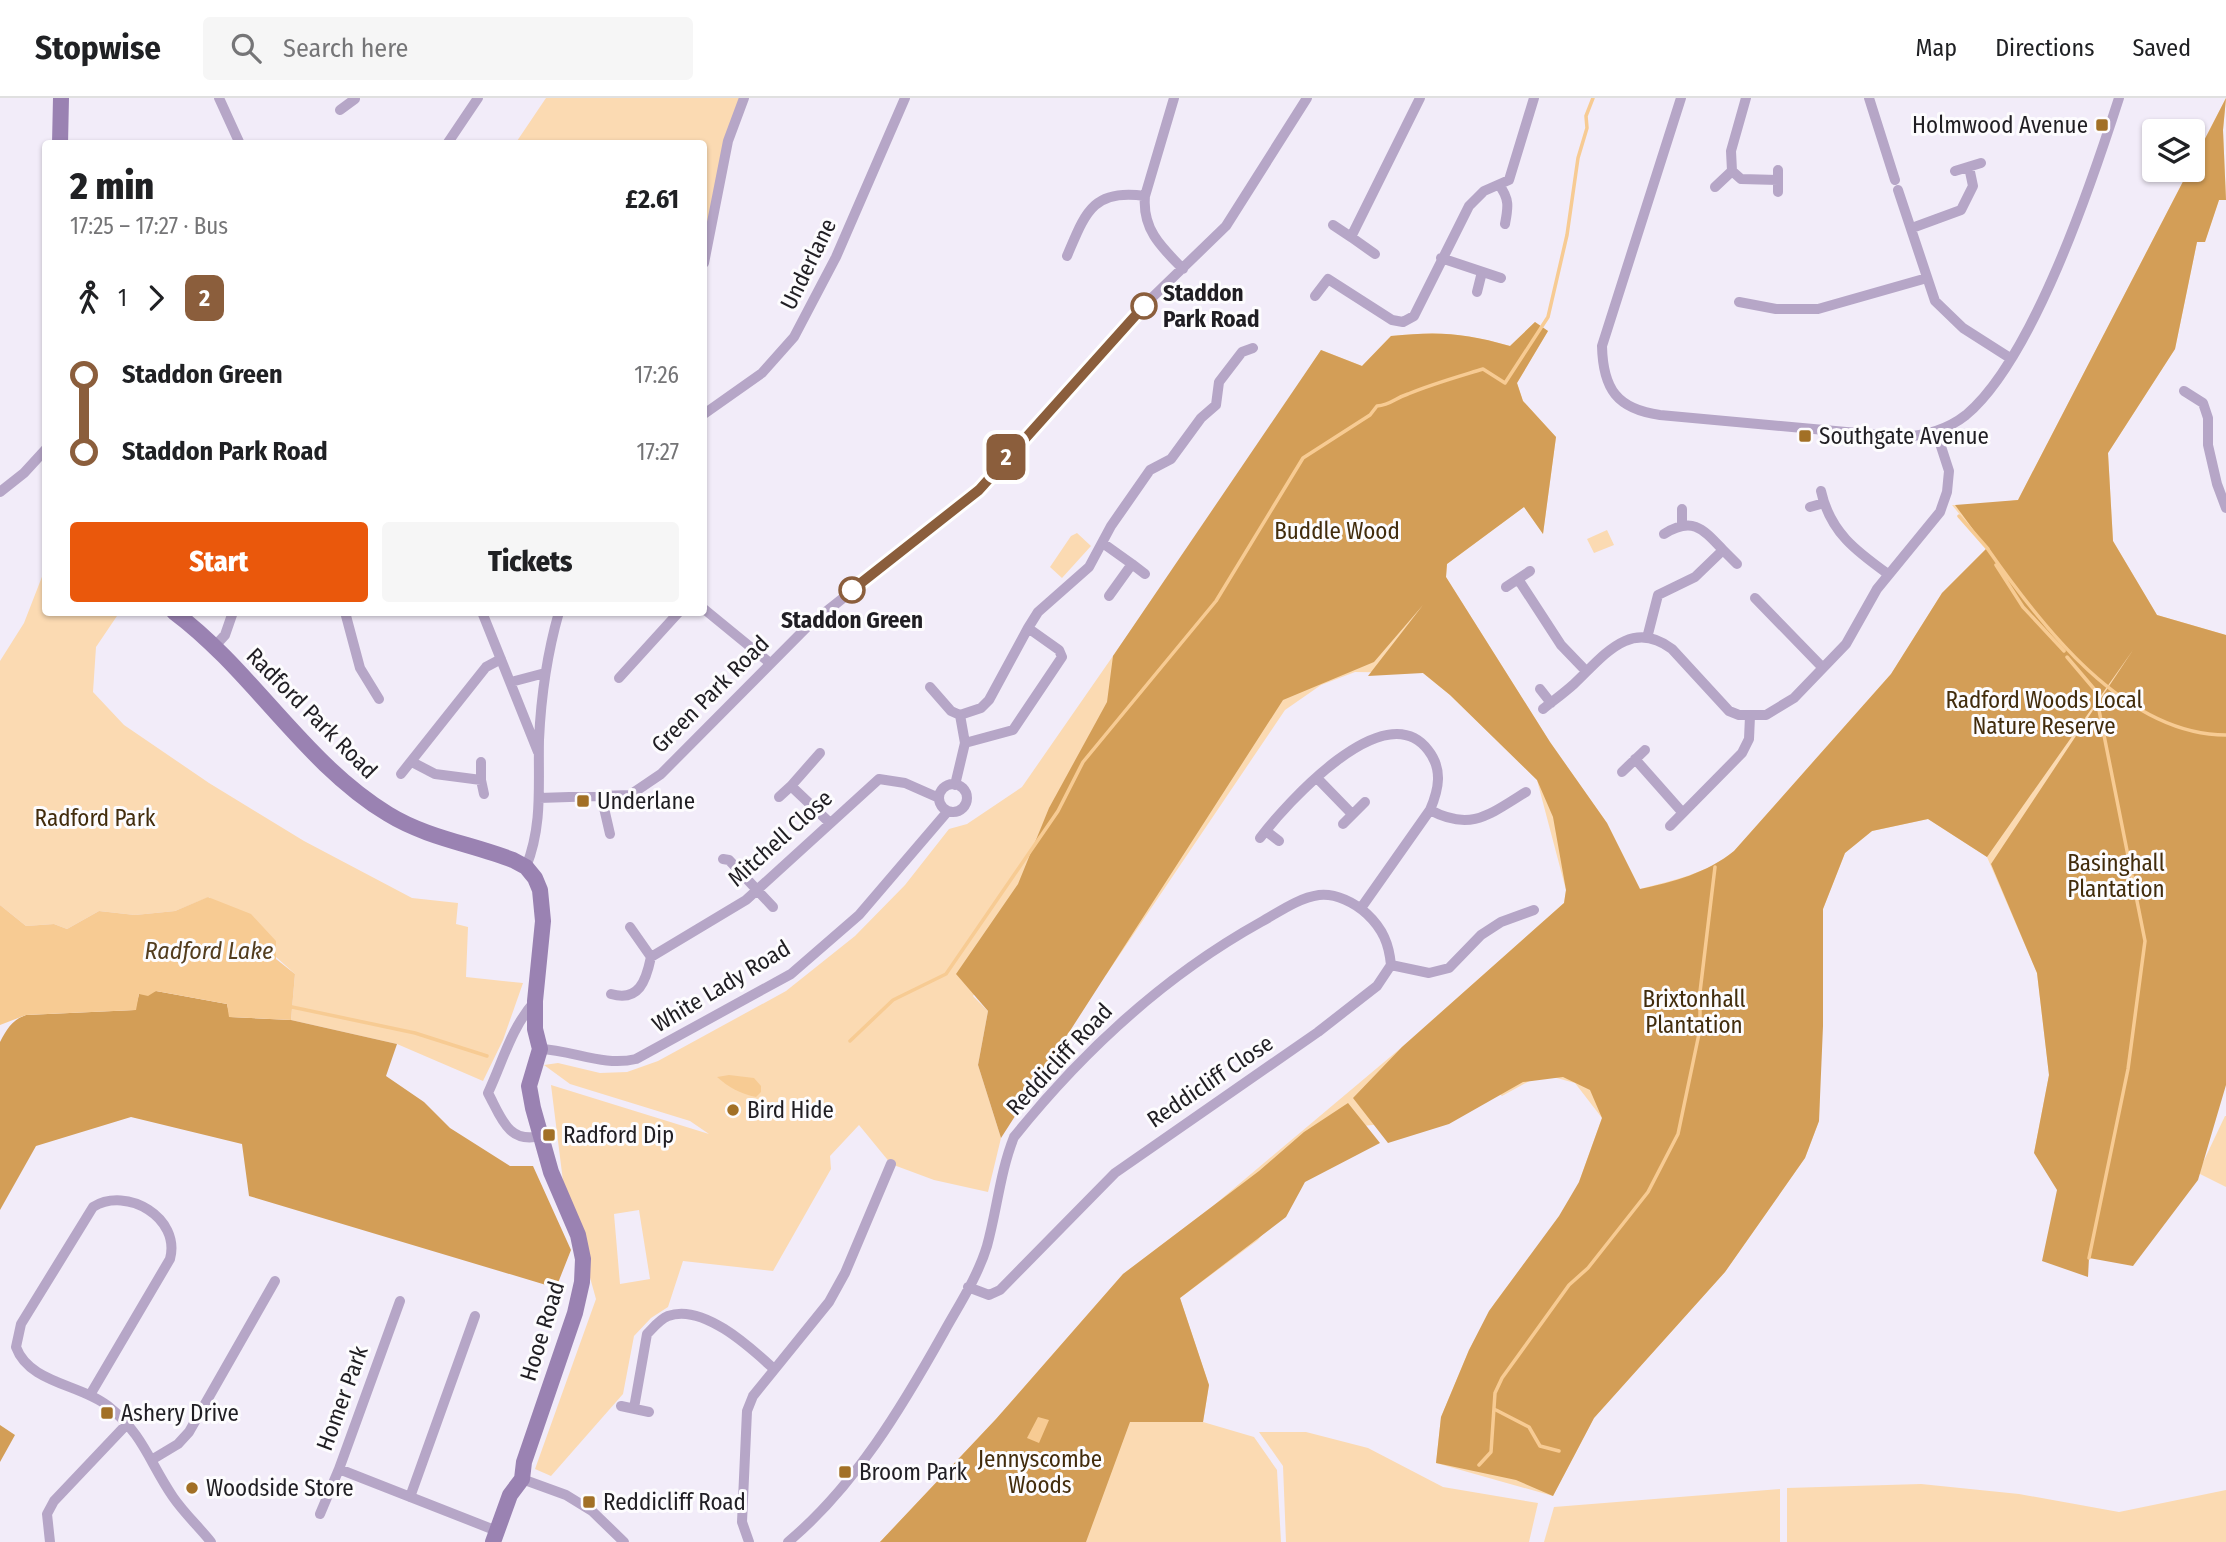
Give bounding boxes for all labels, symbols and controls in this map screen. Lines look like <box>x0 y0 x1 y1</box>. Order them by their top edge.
search box <box>203 17 693 80</box>
text: Stopwise <box>35 28 161 68</box>
icon: search <box>227 29 265 67</box>
text: Search here <box>283 33 408 64</box>
text: Map <box>1916 34 1957 62</box>
text: Directions <box>1995 34 2094 62</box>
text: Saved <box>2132 34 2191 62</box>
place label: Holmwood Avenue <box>1912 111 2088 139</box>
marker: Holmwood Avenue <box>2094 117 2110 133</box>
map controls <box>2142 119 2205 182</box>
button: layers <box>2142 119 2205 182</box>
text: 2 min <box>70 163 154 209</box>
text: £2.61 <box>625 184 679 215</box>
text: 17:25 – 17:27 · Bus <box>70 212 228 240</box>
street label: Underlane <box>774 214 842 314</box>
icon: walk <box>70 279 108 317</box>
icon: forward <box>137 279 175 317</box>
place label: Staddon Park Road <box>1163 279 1259 333</box>
text: 1 <box>118 284 127 312</box>
text: 2 <box>199 284 210 312</box>
marker: Staddon Park Road <box>1131 293 1157 319</box>
text: Staddon Green <box>122 359 283 390</box>
text: 17:26 <box>634 361 679 389</box>
place label: Southgate Avenue <box>1819 422 1989 450</box>
marker: Southgate Avenue <box>1797 428 1813 444</box>
line badge: 2 <box>983 434 1029 480</box>
text: Staddon Park Road <box>122 436 328 467</box>
text: 17:27 <box>637 438 679 466</box>
text: 2 <box>1000 443 1012 471</box>
park label: Buddle Wood <box>1274 517 1400 545</box>
button: Start <box>70 522 368 602</box>
button: Tickets <box>382 522 679 602</box>
marker: Staddon Green <box>839 577 865 603</box>
place label: Staddon Green <box>781 606 923 634</box>
street label: Green Park Road <box>645 629 775 759</box>
street label: Radford Park Road <box>241 642 383 784</box>
park label: Radford Woods Local Nature Reserve <box>1945 686 2143 740</box>
street label: Mitchell Close <box>722 784 838 892</box>
place label: Underlane <box>597 787 695 815</box>
marker: Underlane <box>575 793 591 809</box>
park label: Radford Park <box>35 804 156 832</box>
park label: Basinghall Plantation <box>2067 849 2165 903</box>
street label: White Lady Road <box>647 934 795 1038</box>
water label: Radford Lake <box>145 937 273 965</box>
park label: Brixtonhall Plantation <box>1642 985 1746 1039</box>
street label: Reddicliff Road <box>1000 997 1118 1121</box>
street label: Reddicliff Close <box>1142 1029 1278 1133</box>
place label: Bird Hide <box>747 1096 834 1124</box>
marker: Bird Hide <box>725 1102 741 1118</box>
place label: Radford Dip <box>563 1121 674 1149</box>
marker: Radford Dip <box>541 1127 557 1143</box>
street label: Hooe Road <box>514 1278 570 1384</box>
street label: Homer Park <box>310 1342 374 1454</box>
place label: Ashery Drive <box>121 1399 239 1427</box>
marker: Ashery Drive <box>99 1405 115 1421</box>
park label: Jennyscombe Woods <box>978 1445 1102 1499</box>
place label: Broom Park <box>859 1458 967 1486</box>
marker: Broom Park <box>837 1464 853 1480</box>
place label: Woodside Store <box>206 1474 354 1502</box>
marker: Woodside Store <box>184 1480 200 1496</box>
place label: Reddicliff Road <box>603 1488 746 1516</box>
marker: Reddicliff Road <box>581 1494 597 1510</box>

